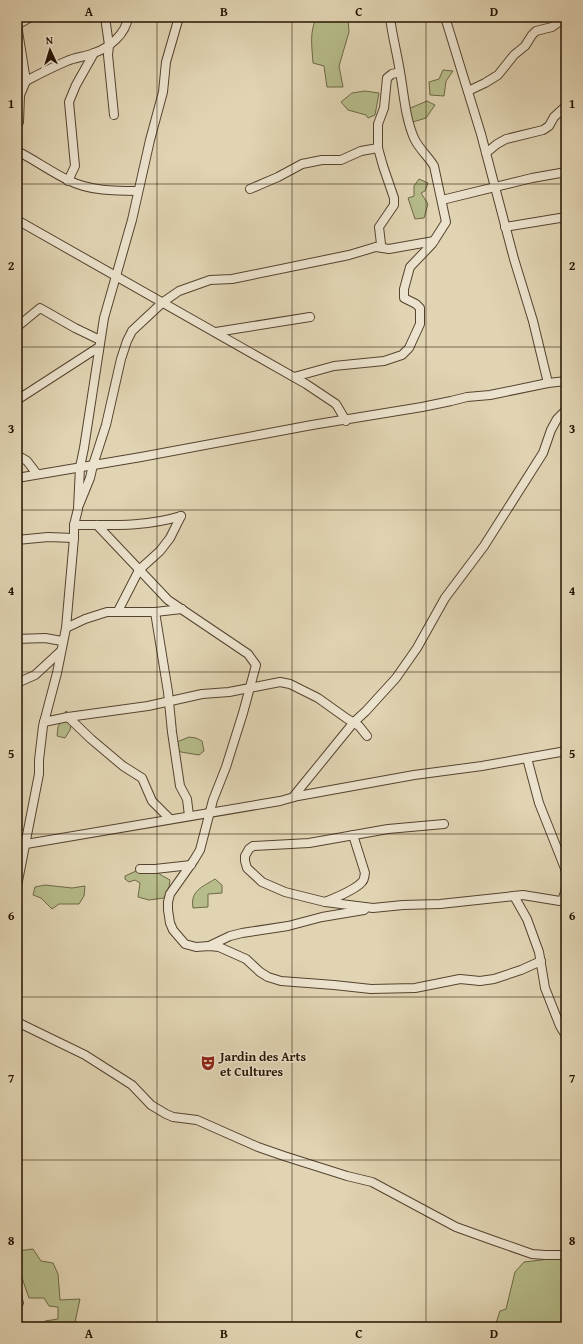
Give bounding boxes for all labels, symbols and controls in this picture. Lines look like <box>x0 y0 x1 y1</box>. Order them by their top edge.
text: A <box>85 2 94 21</box>
text: B <box>220 2 228 21</box>
text: C <box>355 2 363 21</box>
text: D <box>490 2 498 21</box>
north arrow <box>30 30 70 70</box>
text: N <box>45 32 54 48</box>
text: 1 <box>8 94 14 113</box>
text: 1 <box>569 94 575 113</box>
text: 2 <box>8 256 15 275</box>
text: 2 <box>569 256 576 275</box>
text: 3 <box>8 419 14 438</box>
text: 3 <box>569 419 575 438</box>
text: 4 <box>8 581 15 600</box>
text: 4 <box>569 581 576 600</box>
text: 5 <box>8 744 15 763</box>
text: 5 <box>569 744 576 763</box>
text: 6 <box>8 906 15 925</box>
text: 6 <box>569 906 576 925</box>
place label: Jardin des Arts et Cultures <box>218 1047 307 1081</box>
theatre icon: Jardin des Arts et Cultures <box>199 1054 217 1072</box>
text: 7 <box>8 1069 15 1088</box>
text: 7 <box>569 1069 576 1088</box>
text: 8 <box>8 1231 15 1250</box>
text: 8 <box>569 1231 576 1250</box>
text: A <box>85 1324 94 1343</box>
text: B <box>220 1324 228 1343</box>
text: C <box>355 1324 363 1343</box>
text: D <box>490 1324 498 1343</box>

